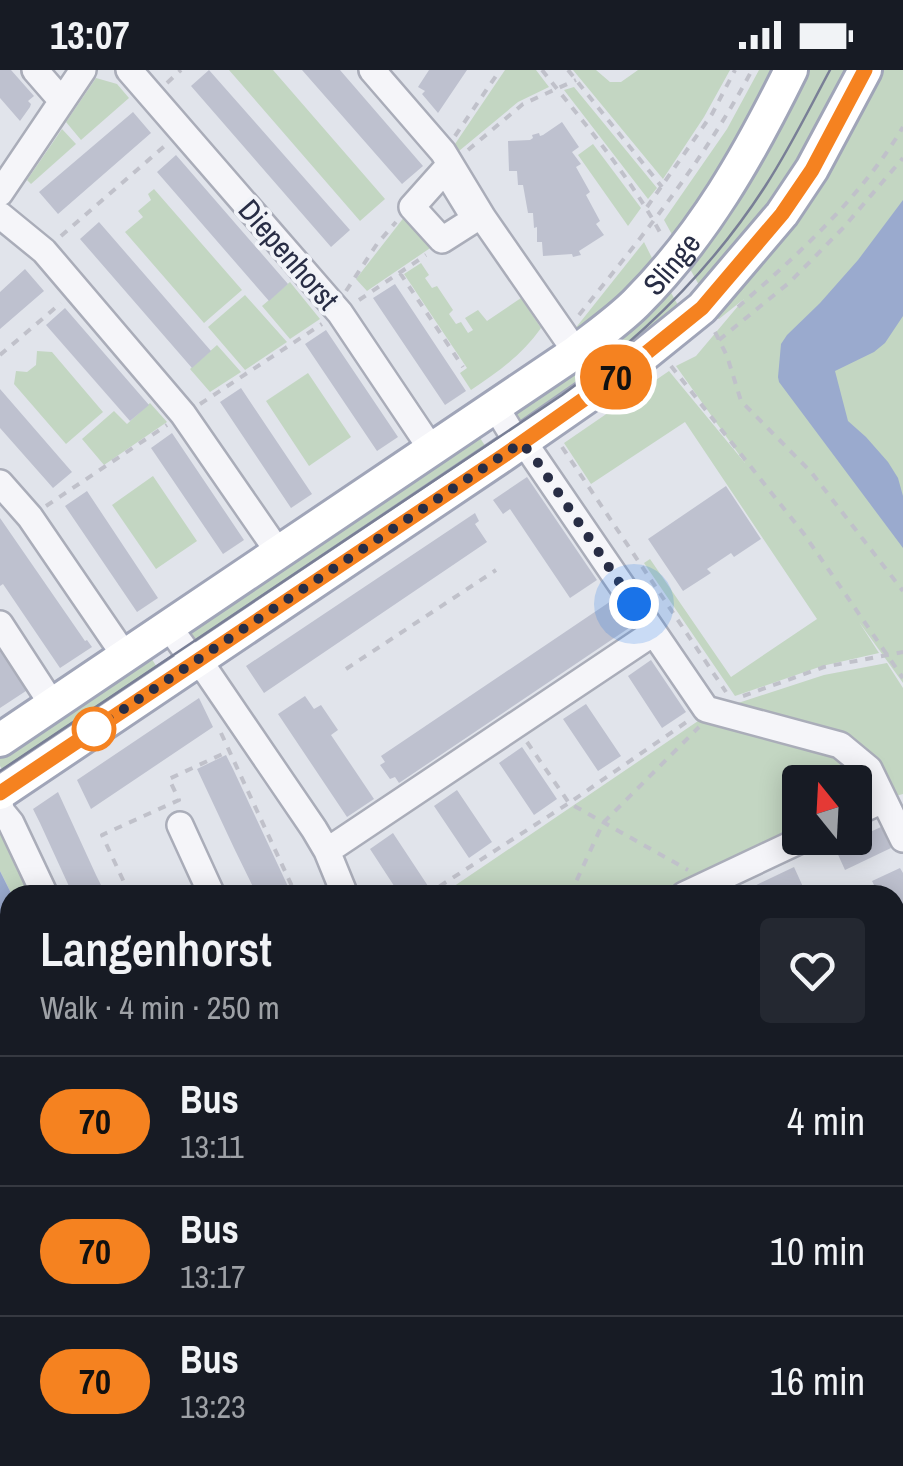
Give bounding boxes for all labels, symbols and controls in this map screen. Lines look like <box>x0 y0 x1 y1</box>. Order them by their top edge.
text: 13:07 <box>50 10 130 61</box>
street label: Diepenhorst <box>230 190 348 318</box>
street label: Slinge <box>634 224 709 303</box>
line badge: 70 <box>571 344 661 410</box>
text: 70 <box>600 354 632 401</box>
your location <box>609 579 659 629</box>
unlabelled marker <box>73 708 115 750</box>
north arrow <box>782 765 872 855</box>
map controls <box>782 765 872 855</box>
text: Langenhorst <box>40 916 272 981</box>
button: heart <box>760 918 865 1023</box>
text: Walk · 4 min · 250 m <box>40 986 280 1029</box>
text: Bus <box>180 1074 239 1125</box>
text: 4 min <box>787 1096 865 1147</box>
text: 70 <box>79 1098 111 1145</box>
text: 13:11 <box>180 1125 244 1168</box>
text: Bus <box>180 1204 239 1255</box>
text: 10 min <box>770 1226 865 1277</box>
text: 70 <box>79 1228 111 1275</box>
text: 13:17 <box>180 1255 246 1298</box>
text: Bus <box>180 1334 239 1385</box>
text: 16 min <box>770 1356 865 1407</box>
text: 70 <box>79 1358 111 1405</box>
text: 13:23 <box>180 1385 246 1428</box>

